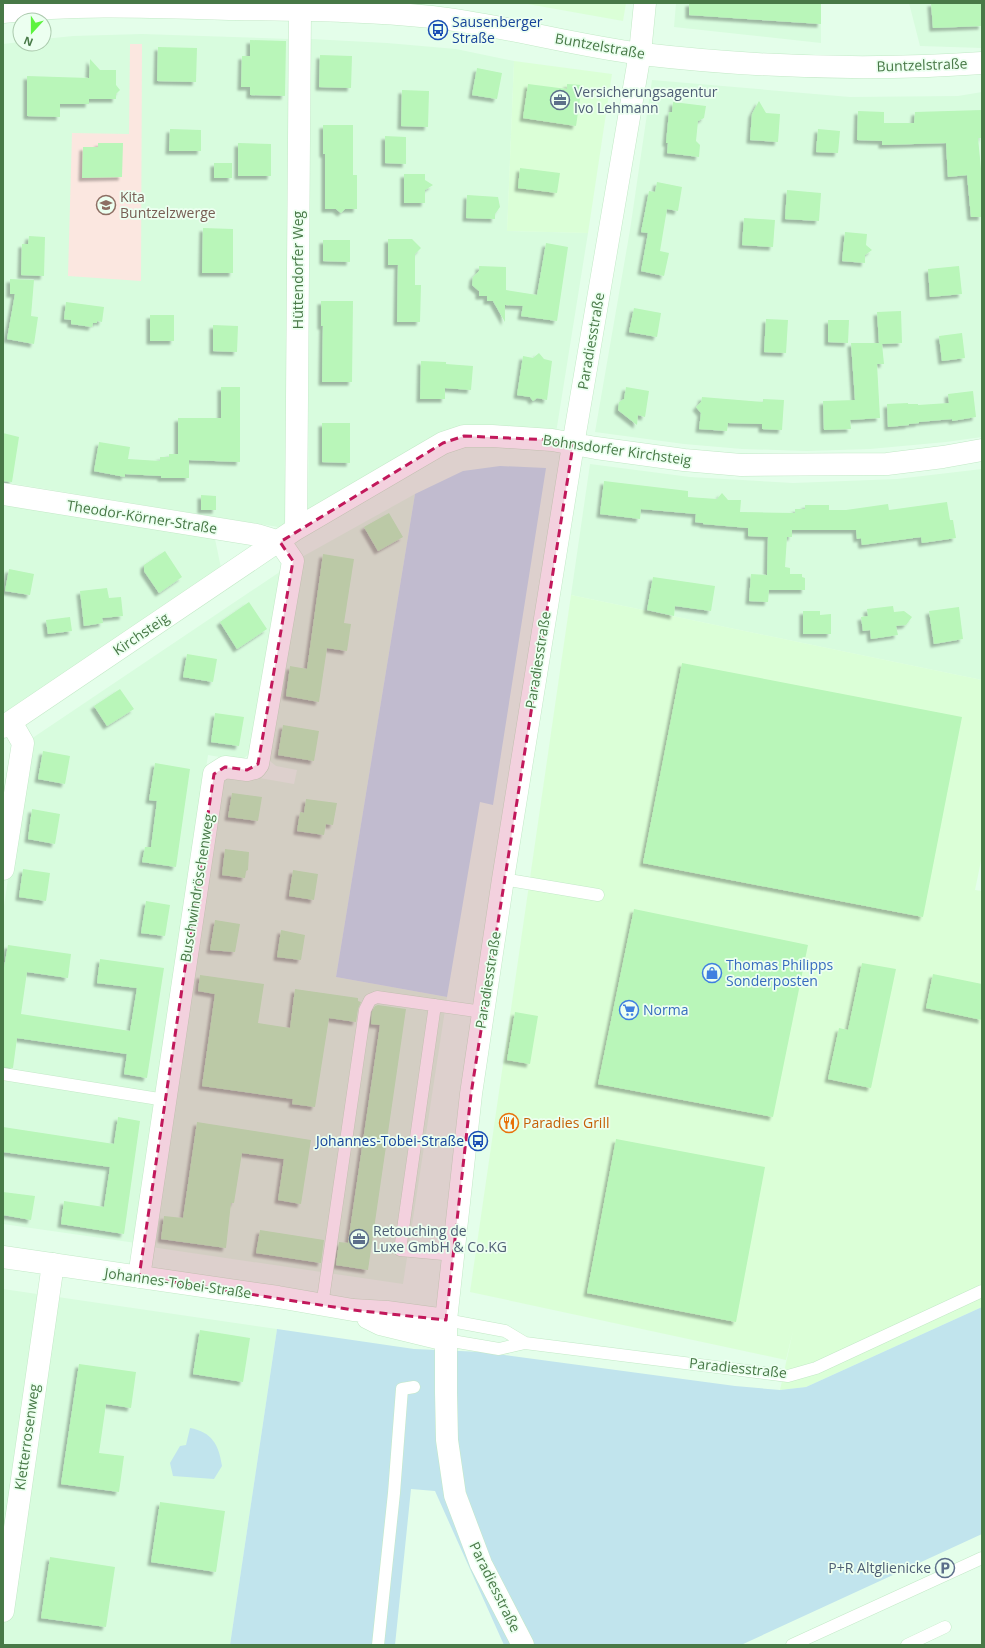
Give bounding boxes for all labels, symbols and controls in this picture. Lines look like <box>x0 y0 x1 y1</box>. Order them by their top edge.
north arrow <box>12 12 52 52</box>
place label: Sausenberger Straße <box>452 12 543 47</box>
bus stop icon: Sausenberger Straße <box>427 19 449 41</box>
street label: Buntzelstraße <box>554 28 647 63</box>
text: N <box>21 33 35 50</box>
street label: Buntzelstraße <box>876 53 968 76</box>
place label: Versicherungsagentur Ivo Lehmann <box>574 82 718 117</box>
office icon: Versicherungsagentur Ivo Lehmann <box>549 89 571 111</box>
place label: Kita Buntzelzwerge <box>120 187 216 222</box>
school or university icon: Kita Buntzelzwerge <box>95 194 117 216</box>
street label: Hüttendorfer Weg <box>288 210 307 329</box>
street label: Paradiesstraße <box>573 291 608 391</box>
street label: Bohnsdorfer Kirchsteig <box>542 430 693 469</box>
street label: Theodor-Körner-Straße <box>66 495 219 538</box>
street label: Kirchsteig <box>109 608 173 659</box>
street label: Paradiesstraße <box>520 610 555 710</box>
street label: Buschwindröschenweg <box>175 812 218 963</box>
street label: Paradiesstraße <box>470 930 505 1030</box>
place label: Thomas Philipps Sonderposten <box>726 955 834 990</box>
shop icon: Thomas Philipps Sonderposten <box>701 962 723 984</box>
supermarket icon: Norma <box>618 999 640 1021</box>
place label: Norma <box>643 1000 688 1019</box>
restaurant icon: Paradies Grill <box>498 1112 520 1134</box>
place label: Paradies Grill <box>523 1113 609 1132</box>
bus stop icon: Johannes-Tobei-Straße <box>467 1130 489 1152</box>
place label: Johannes-Tobei-Straße <box>314 1131 464 1150</box>
place label: Retouching de Luxe GmbH & Co.KG <box>373 1221 507 1256</box>
office icon: Retouching de Luxe GmbH & Co.KG <box>348 1228 370 1250</box>
street label: Johannes-Tobei-Straße <box>101 1263 253 1302</box>
street label: Paradiesstraße <box>688 1353 788 1382</box>
street label: Kletterrosenweg <box>10 1382 43 1491</box>
street label: Paradiesstraße <box>465 1539 526 1635</box>
parking icon: P+R Altglienicke <box>934 1557 956 1579</box>
place label: P+R Altglienicke <box>828 1558 931 1577</box>

